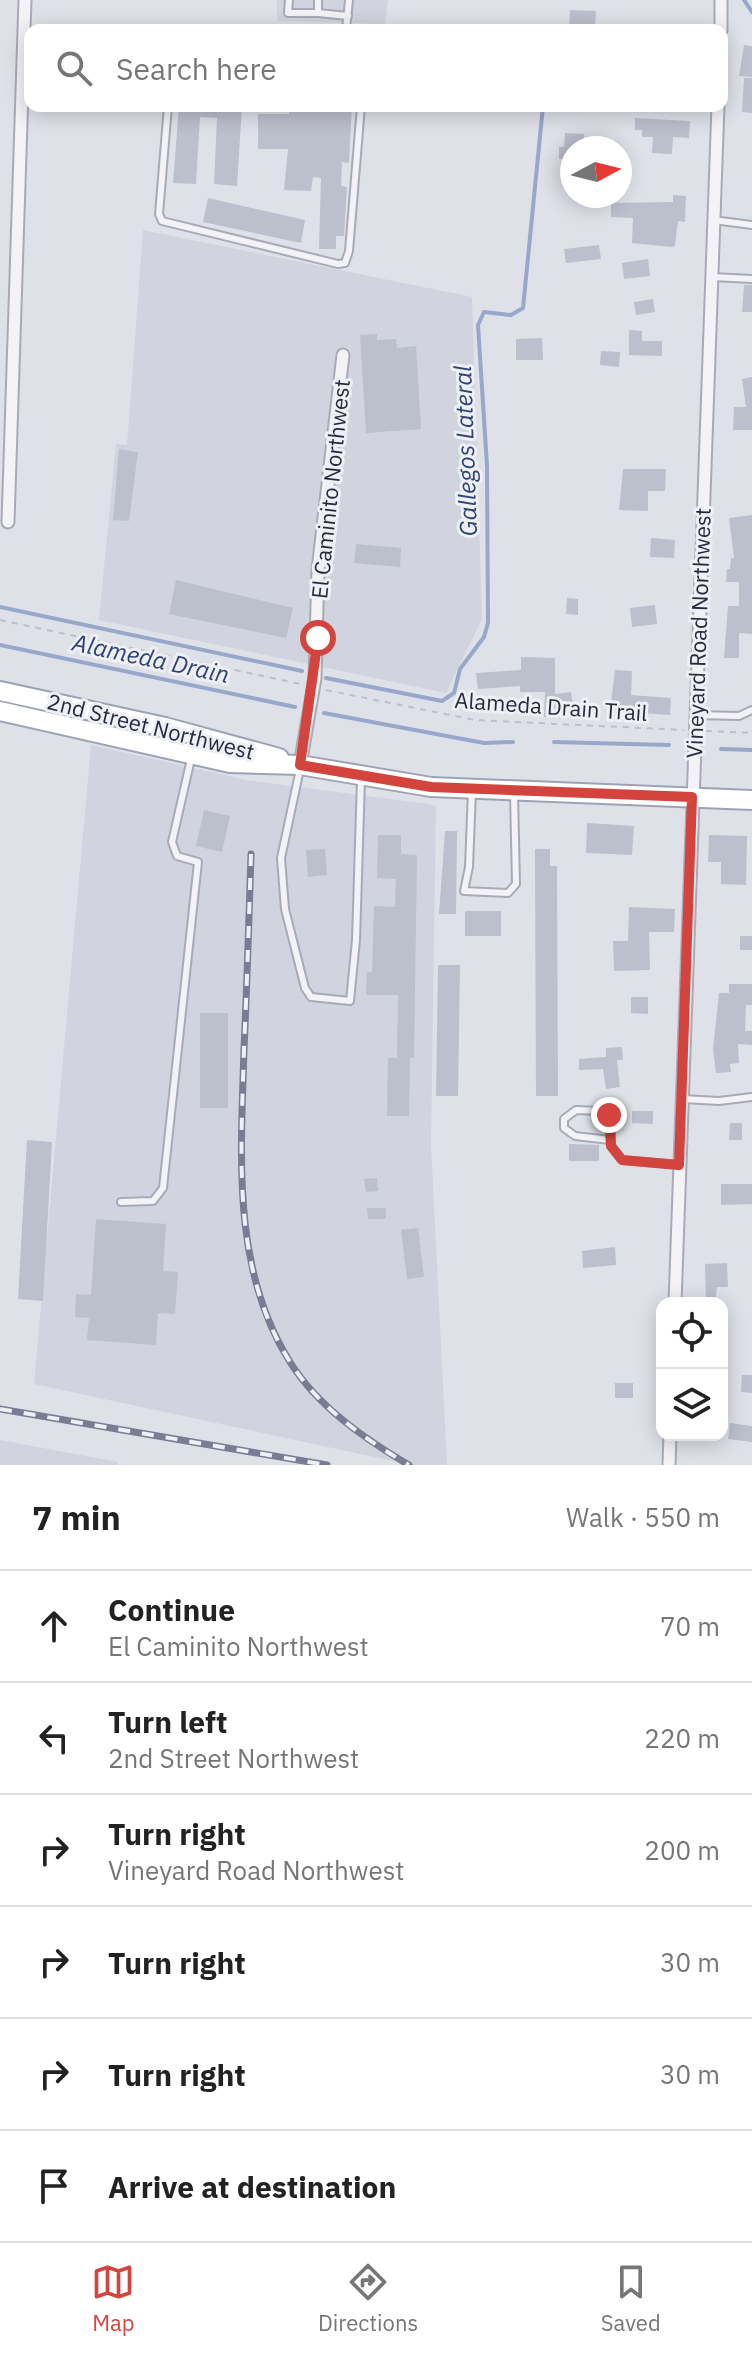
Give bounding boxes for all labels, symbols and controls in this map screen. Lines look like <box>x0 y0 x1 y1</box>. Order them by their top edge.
search box <box>24 24 728 112</box>
icon: search <box>52 46 96 90</box>
text: Search here <box>116 49 277 88</box>
north arrow <box>560 136 632 208</box>
water label: Gallegos Lateral <box>446 364 484 537</box>
street label: El Caminito Northwest <box>304 378 356 600</box>
street label: Vineyard Road Northwest <box>679 507 717 759</box>
route start <box>300 620 336 656</box>
water label: Alameda Drain <box>69 626 232 690</box>
street label: Alameda Drain Trail <box>454 685 648 727</box>
street label: 2nd Street Northwest <box>44 686 258 766</box>
route end <box>591 1097 627 1133</box>
map controls <box>656 1297 728 1441</box>
button: locate <box>656 1297 728 1369</box>
button: layers <box>656 1369 728 1441</box>
text: 7 min <box>32 1495 121 1539</box>
text: Walk · 550 m <box>566 1500 720 1534</box>
text: Continue <box>108 1590 235 1629</box>
icon: ahead <box>32 1604 76 1648</box>
text: 70 m <box>660 1609 720 1643</box>
text: El Caminito Northwest <box>108 1629 369 1663</box>
text: Turn left <box>108 1702 227 1741</box>
icon: left <box>32 1716 76 1760</box>
text: 220 m <box>644 1721 720 1755</box>
text: 2nd Street Northwest <box>108 1741 359 1775</box>
text: Turn right <box>108 1814 246 1853</box>
icon: right <box>32 1828 76 1872</box>
text: 200 m <box>644 1833 720 1867</box>
text: Vineyard Road Northwest <box>108 1853 404 1887</box>
icon: right <box>32 1940 76 1984</box>
text: Turn right <box>108 1943 246 1982</box>
text: 30 m <box>660 1945 720 1979</box>
icon: right <box>32 2052 76 2096</box>
text: Turn right <box>108 2055 246 2094</box>
text: 30 m <box>660 2057 720 2091</box>
icon: arrive <box>32 2164 76 2208</box>
text: Arrive at destination <box>108 2167 396 2206</box>
tab: Map <box>91 2260 135 2337</box>
tab: Directions <box>318 2260 418 2337</box>
tab: Saved <box>601 2260 661 2337</box>

